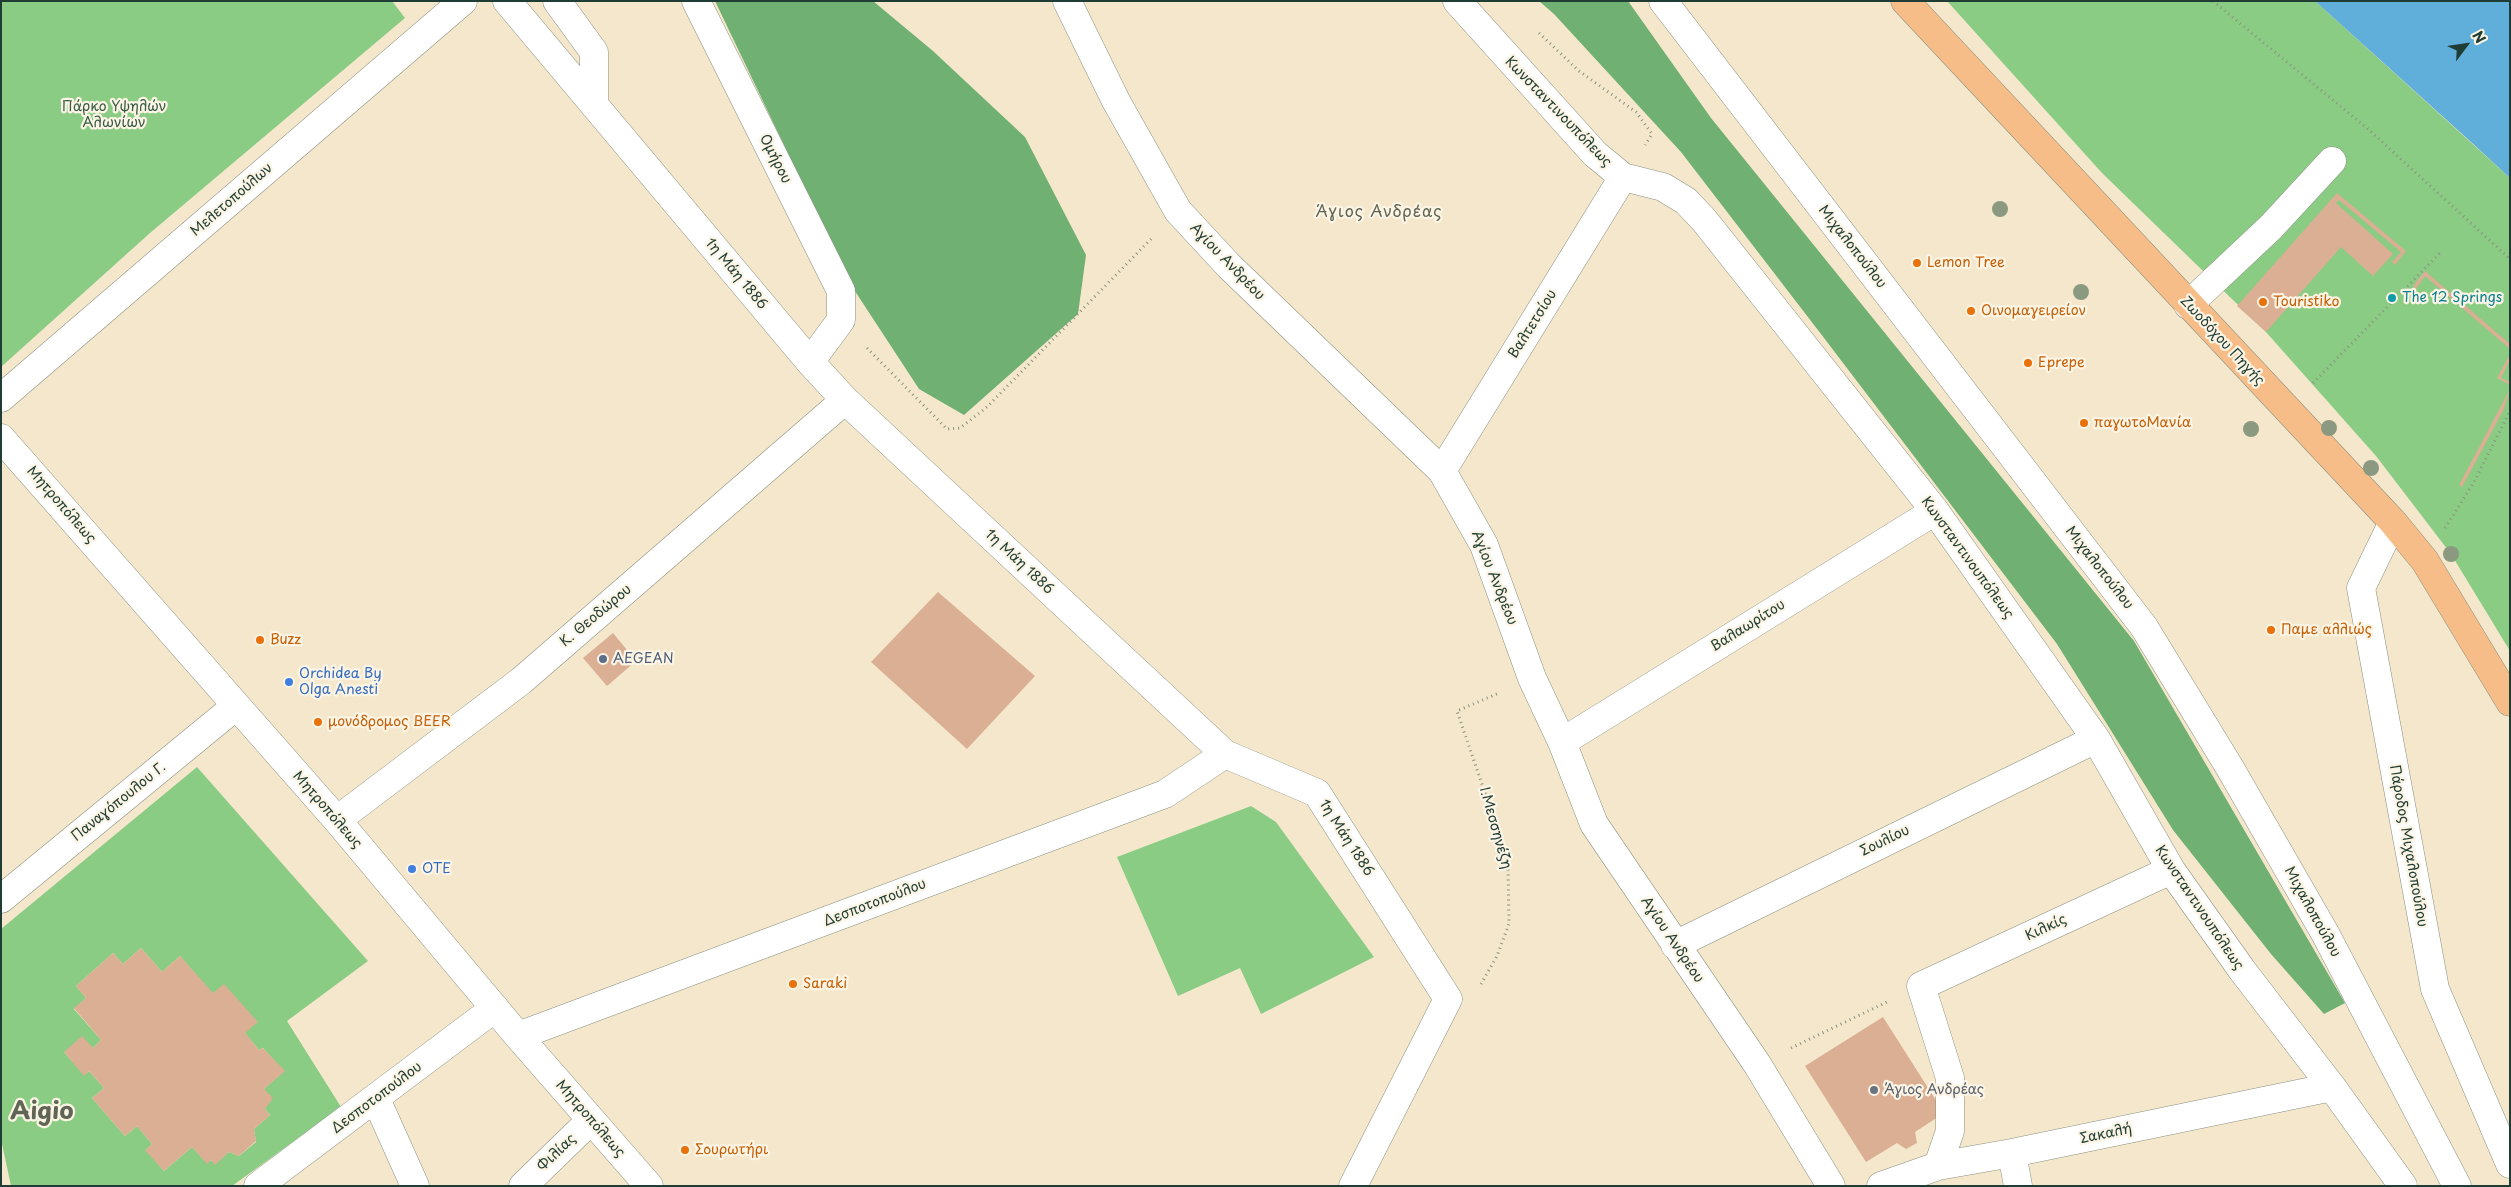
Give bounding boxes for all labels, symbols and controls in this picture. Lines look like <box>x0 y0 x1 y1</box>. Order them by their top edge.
north arrow <box>2441 20 2491 70</box>
text: N <box>2467 27 2491 47</box>
street label: Κωνσταντινουπόλεως <box>1501 54 1615 170</box>
park label: Πάρκο Υψηλών Αλωνίων <box>62 99 166 132</box>
street label: Ομήρου <box>756 132 794 186</box>
street label: Μελετοπούλων <box>188 160 276 240</box>
street label: Μιχαλοπούλου <box>1814 202 1890 292</box>
district label: Άγιος Ανδρέας <box>1314 203 1444 223</box>
street label: Αγίου Ανδρέου <box>1186 220 1268 304</box>
street label: 1η Μάη 1886 <box>701 235 771 313</box>
place label: Lemon Tree <box>1927 255 2005 271</box>
marker: Lemon Tree <box>1911 257 1923 269</box>
street label: Βαλτετσίου <box>1505 287 1561 361</box>
place label: The 12 Springs <box>2402 290 2502 306</box>
marker: The 12 Springs <box>2386 292 2398 304</box>
street label: Ζωοδόχου Πηγής <box>2176 293 2268 389</box>
place label: Touristiko <box>2273 294 2339 310</box>
marker: Touristiko <box>2257 296 2269 308</box>
place label: Οινομαγειρείον <box>1981 303 2086 319</box>
marker: Οινομαγειρείον <box>1965 305 1977 317</box>
place label: Eprepe <box>2038 355 2085 371</box>
marker: Eprepe <box>2022 357 2034 369</box>
place label: παγωτοΜανία <box>2094 415 2191 431</box>
marker: παγωτοΜανία <box>2078 417 2090 429</box>
street label: Μητροπόλεως <box>23 463 99 547</box>
street label: Κωνσταντινουπόλεως <box>1917 494 2017 622</box>
street label: Μιχαλοπούλου <box>2061 523 2137 613</box>
street label: 1η Μάη 1886 <box>981 526 1057 598</box>
street label: Αγίου Ανδρέου <box>1467 528 1521 628</box>
street label: Κ. Θεοδώρου <box>557 581 635 651</box>
street label: Βαλαωρίτου <box>1708 596 1788 656</box>
place label: Παμε αλλιώς <box>2281 622 2372 638</box>
marker: Παμε αλλιώς <box>2265 624 2277 636</box>
place label: Buzz <box>270 632 301 648</box>
marker: Buzz <box>254 634 266 646</box>
place label: AEGEAN <box>613 651 674 667</box>
marker: AEGEAN <box>597 653 609 665</box>
place label: Orchidea By Olga Anesti <box>299 666 382 699</box>
marker: Orchidea By Olga Anesti <box>283 676 295 688</box>
place label: μονόδρομος BEER <box>328 714 451 730</box>
marker: μονόδρομος BEER <box>312 716 324 728</box>
street label: Παναγόπουλου Γ. <box>69 759 169 845</box>
street label: Πάροδος Μιχαλοπούλου <box>2385 764 2431 928</box>
street label: Μητροπόλεως <box>289 768 365 852</box>
street label: Ι.Μεσσηνέζη <box>1475 785 1515 871</box>
street label: 1η Μάη 1886 <box>1315 797 1377 879</box>
street label: Σουλίου <box>1858 822 1912 860</box>
street label: Κωνσταντινουπόλεως <box>2151 843 2247 973</box>
place label: OTE <box>422 861 451 877</box>
marker: OTE <box>406 863 418 875</box>
street label: Μιχαλοπούλου <box>2280 864 2344 960</box>
street label: Δεσποτοπούλου <box>821 876 929 930</box>
street label: Αγίου Ανδρέου <box>1637 894 1707 986</box>
street label: Κιλκίς <box>2023 911 2069 945</box>
place label: Saraki <box>803 976 847 992</box>
marker: Saraki <box>787 978 799 990</box>
street label: Δεσποτοπούλου <box>329 1059 425 1137</box>
street label: Μητροπόλεως <box>552 1077 628 1161</box>
place label: Άγιος Ανδρέας <box>1884 1082 1984 1098</box>
marker: Άγιος Ανδρέας <box>1868 1084 1880 1096</box>
district label: Aigio <box>10 1098 74 1126</box>
street label: Σακαλή <box>2079 1120 2133 1148</box>
street label: Φιλίας <box>534 1131 580 1175</box>
place label: Σουρωτήρι <box>695 1142 768 1158</box>
marker: Σουρωτήρι <box>679 1144 691 1156</box>

